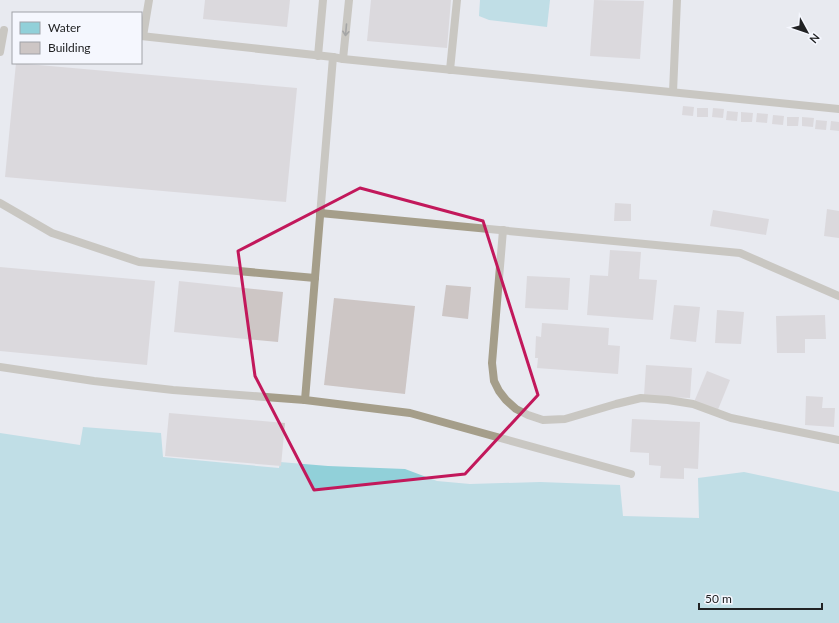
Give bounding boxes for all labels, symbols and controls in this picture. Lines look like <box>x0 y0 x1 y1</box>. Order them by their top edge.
legend <box>12 12 142 64</box>
north arrow <box>787 12 827 52</box>
text: Water <box>48 20 81 35</box>
one-way arrow <box>342 23 350 36</box>
text: N <box>807 31 823 46</box>
text: Building <box>48 40 91 55</box>
scale bar <box>699 585 822 611</box>
text: 50 m <box>705 591 732 606</box>

